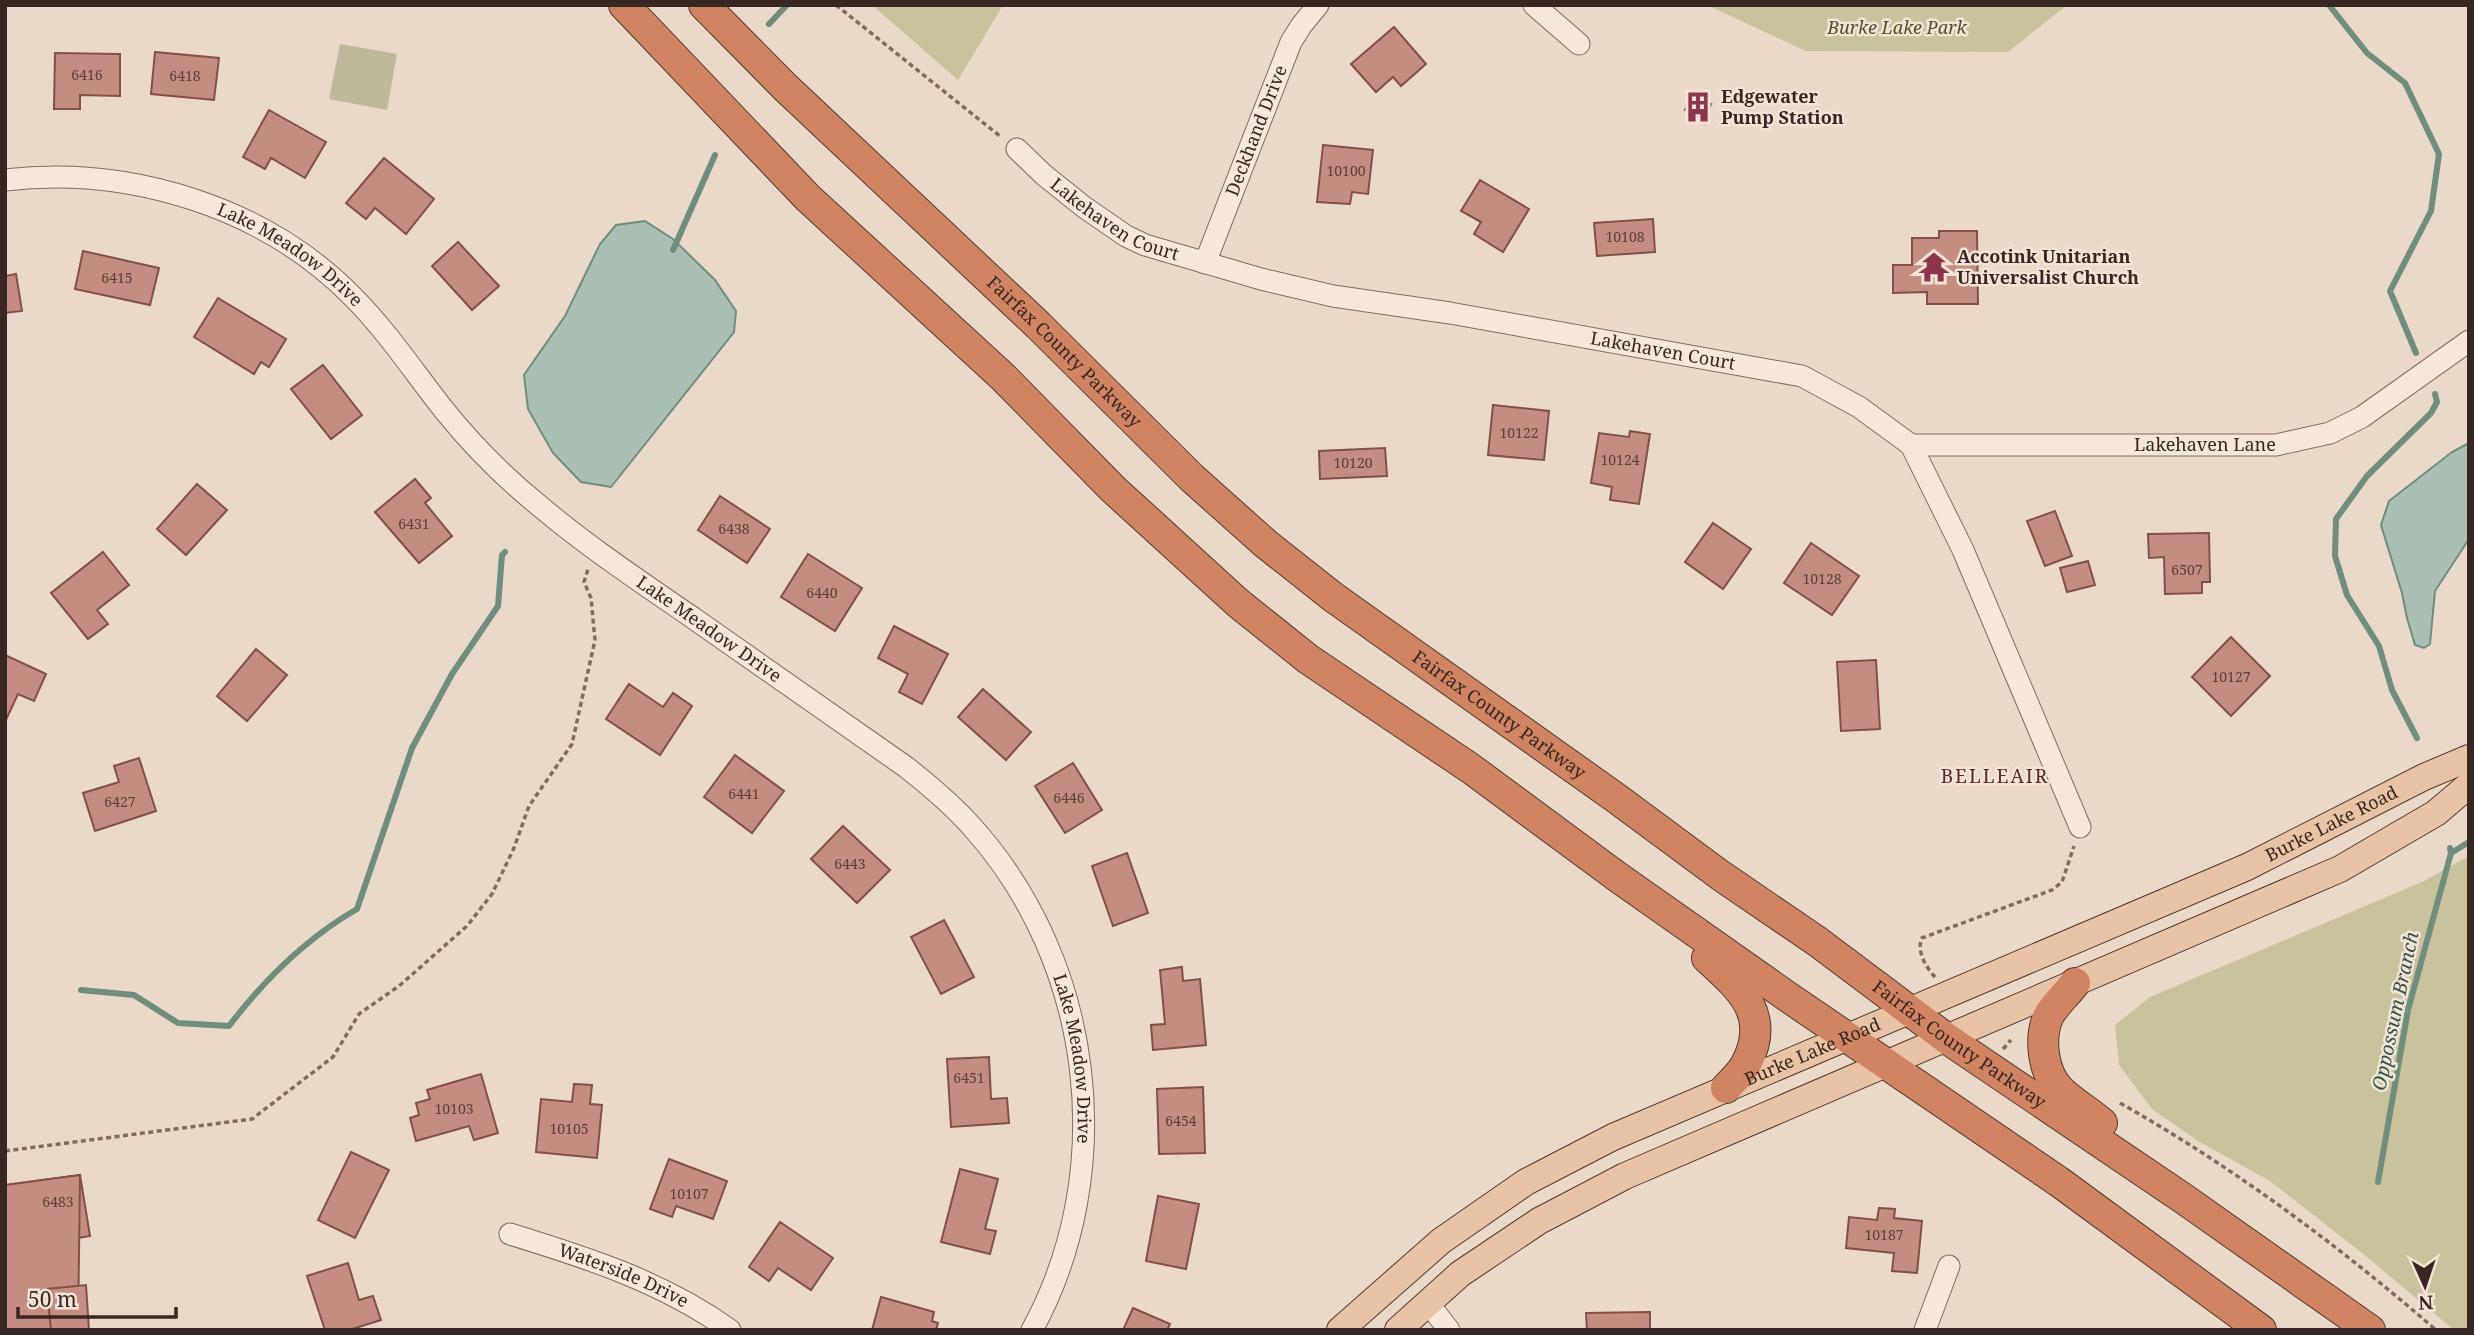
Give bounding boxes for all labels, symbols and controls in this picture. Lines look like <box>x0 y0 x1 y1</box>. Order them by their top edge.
park label: Burke Lake Park <box>1826 15 1968 39</box>
street label: Deckhand Drive <box>1219 61 1292 199</box>
house number: 6416 <box>71 65 103 84</box>
house number: 6418 <box>169 66 201 85</box>
place label: Edgewater Pump Station <box>1721 84 1844 129</box>
building icon: Edgewater Pump Station <box>1681 90 1715 124</box>
house number: 10100 <box>1326 161 1366 180</box>
street label: Lakehaven Court <box>1046 172 1182 265</box>
street label: Lake Meadow Drive <box>214 196 369 311</box>
house number: 10108 <box>1605 227 1645 246</box>
place label: Accotink Unitarian Universalist Church <box>1957 244 2139 289</box>
temple icon: Accotink Unitarian Universalist Church <box>1917 250 1951 284</box>
house number: 6415 <box>101 268 133 287</box>
street label: Fairfax County Parkway <box>982 270 1148 433</box>
street label: Lakehaven Court <box>1589 325 1737 375</box>
house number: 10122 <box>1499 423 1539 442</box>
street label: Lakehaven Lane <box>2134 432 2276 456</box>
house number: 10124 <box>1600 450 1640 469</box>
house number: 10120 <box>1333 453 1373 472</box>
house number: 6431 <box>398 514 430 533</box>
house number: 6438 <box>718 519 750 538</box>
house number: 6507 <box>2171 560 2203 579</box>
house number: 10128 <box>1802 569 1842 588</box>
street label: Lake Meadow Drive <box>632 570 787 687</box>
house number: 6440 <box>806 583 838 602</box>
street label: Fairfax County Parkway <box>1408 644 1592 784</box>
house number: 10127 <box>2211 667 2251 686</box>
district label: BELLEAIR <box>1941 763 2049 789</box>
street label: Burke Lake Road <box>2261 779 2401 867</box>
house number: 6441 <box>728 784 760 803</box>
house number: 6446 <box>1053 788 1085 807</box>
house number: 6427 <box>104 792 136 811</box>
house number: 6443 <box>834 854 866 873</box>
water label: Oppossum Branch <box>2365 929 2425 1093</box>
street label: Lake Meadow Drive <box>1048 971 1097 1144</box>
street label: Fairfax County Parkway <box>1868 974 2052 1114</box>
street label: Burke Lake Road <box>1741 1012 1884 1091</box>
house number: 6451 <box>953 1068 985 1087</box>
house number: 10103 <box>434 1099 474 1118</box>
house number: 6454 <box>1165 1111 1197 1130</box>
house number: 10105 <box>549 1119 589 1138</box>
house number: 10107 <box>669 1184 709 1203</box>
house number: 6483 <box>42 1192 74 1211</box>
house number: 10187 <box>1864 1225 1904 1244</box>
street label: Waterside Drive <box>556 1237 693 1313</box>
north arrow <box>2390 1251 2460 1321</box>
scale bar <box>18 1276 175 1320</box>
text: 50 m <box>28 1285 77 1313</box>
text: N <box>2418 1290 2434 1316</box>

